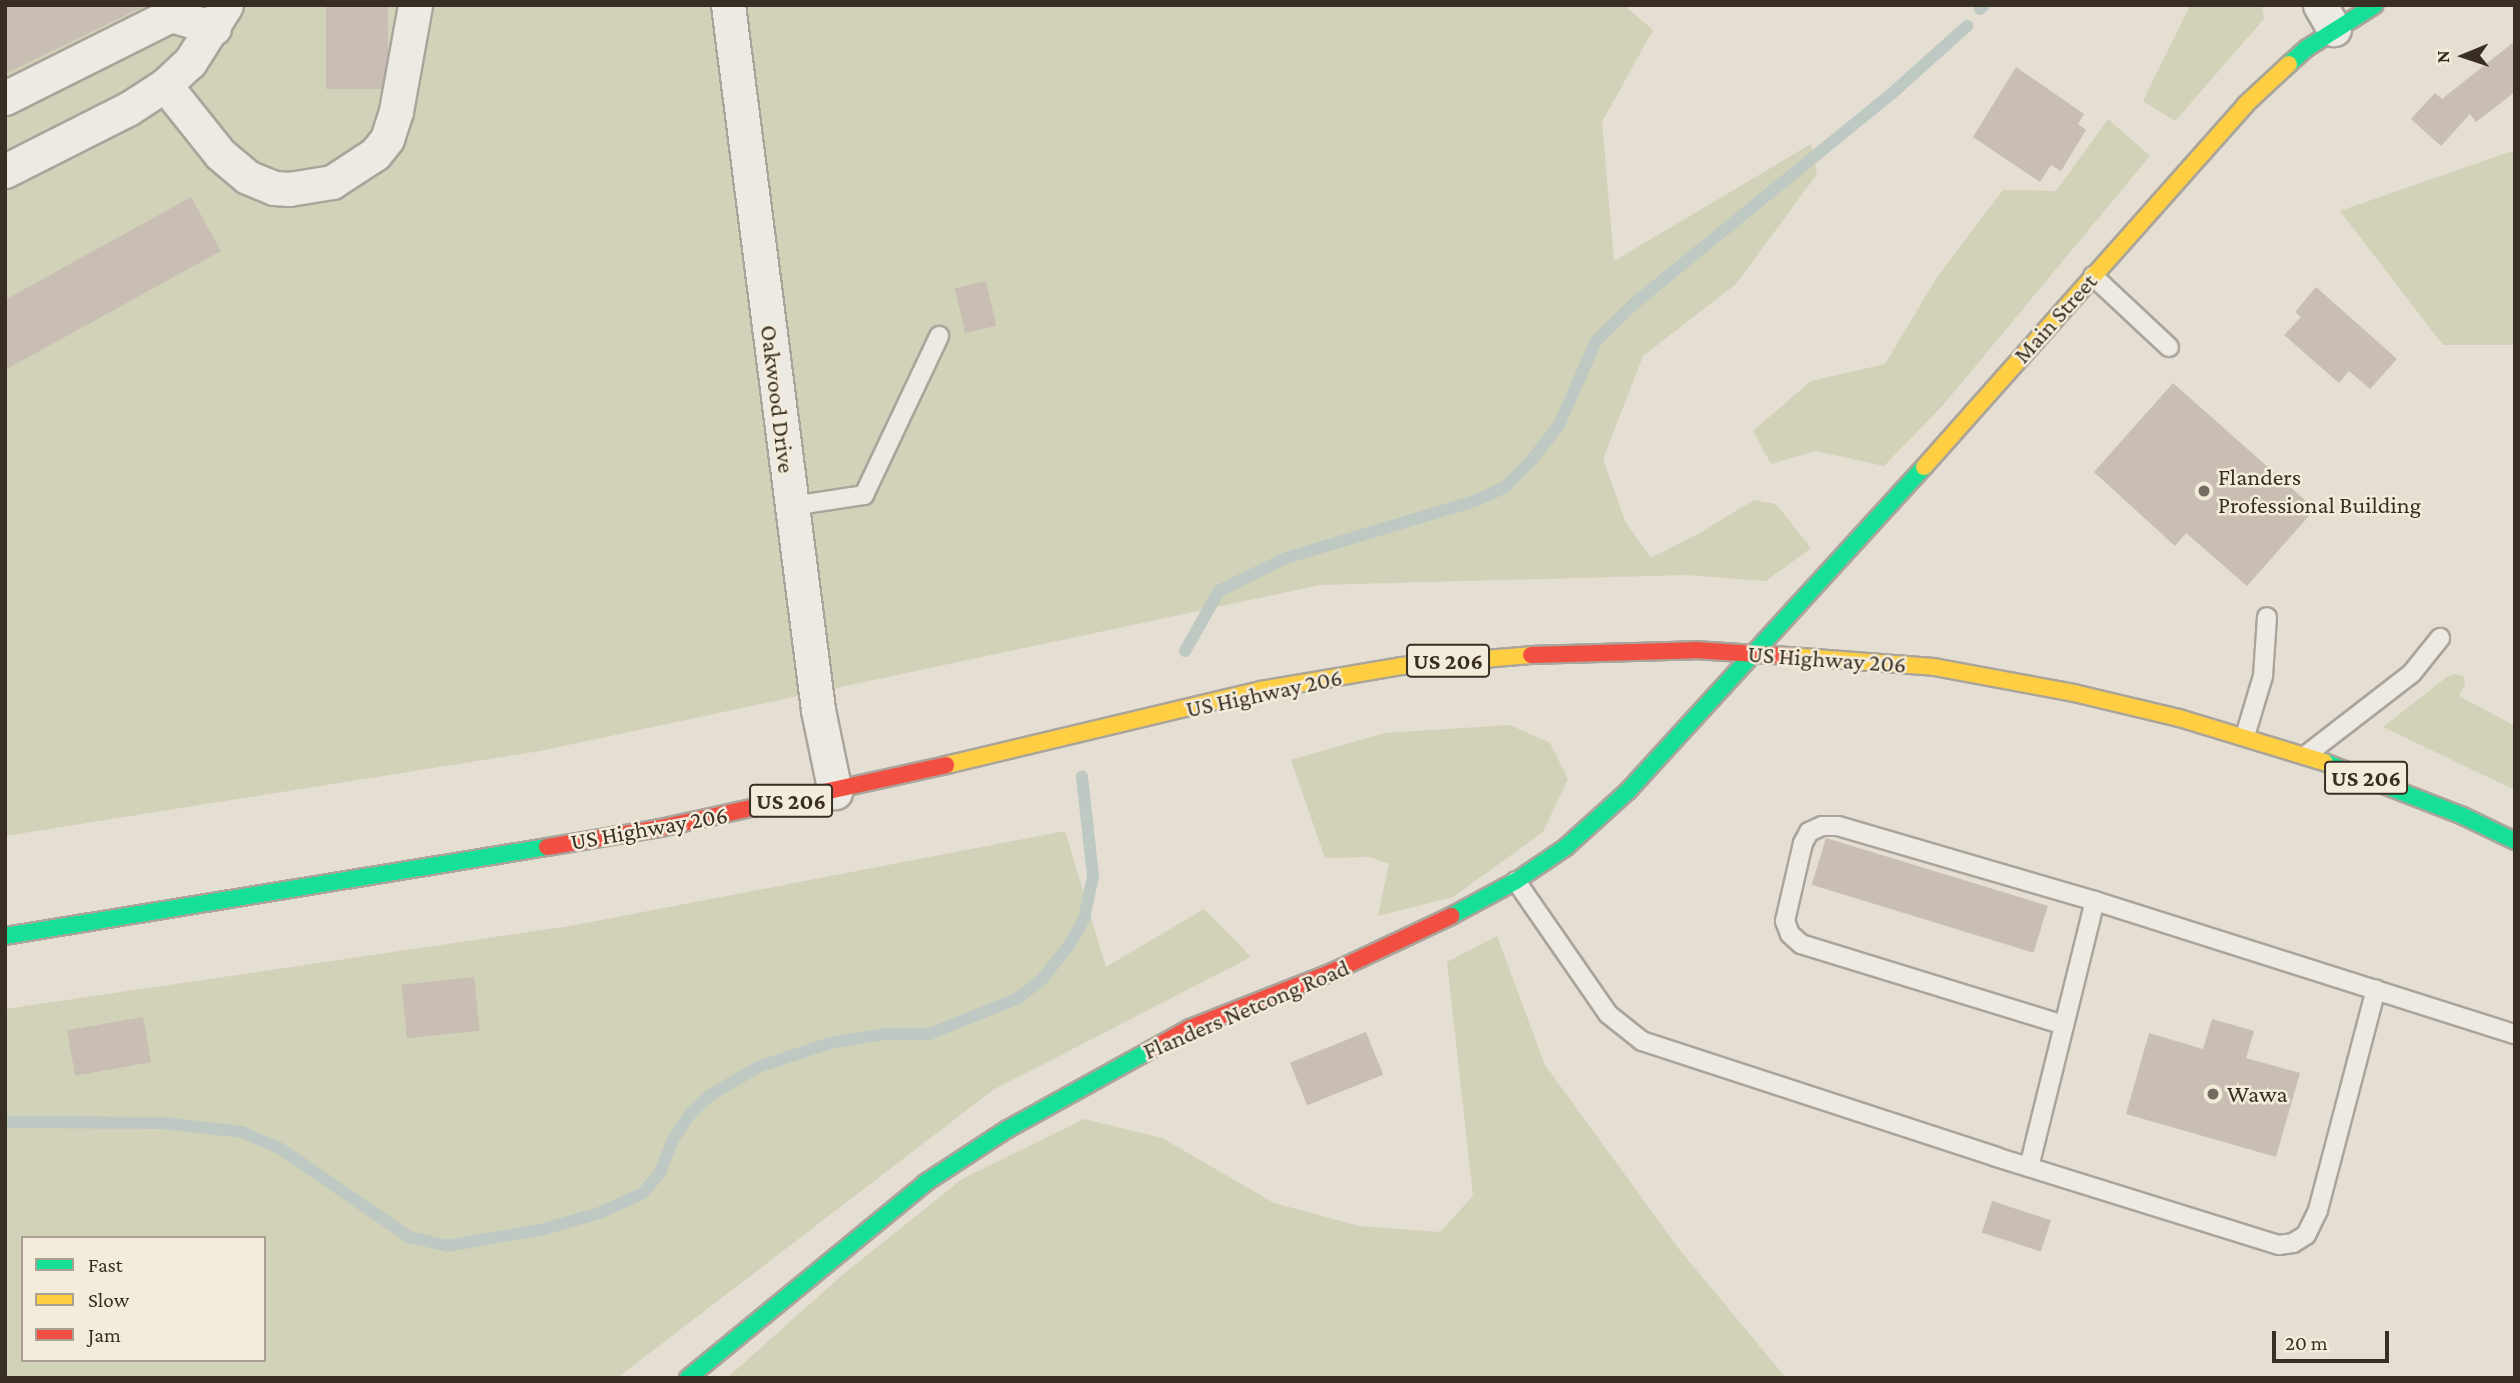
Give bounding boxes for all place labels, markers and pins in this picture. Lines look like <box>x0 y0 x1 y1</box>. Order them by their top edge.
place label: Flanders Professional Building <box>2218 463 2421 519</box>
marker: Flanders Professional Building <box>2196 483 2212 499</box>
place label: Wawa <box>2227 1080 2288 1108</box>
marker: Wawa <box>2205 1086 2221 1102</box>

